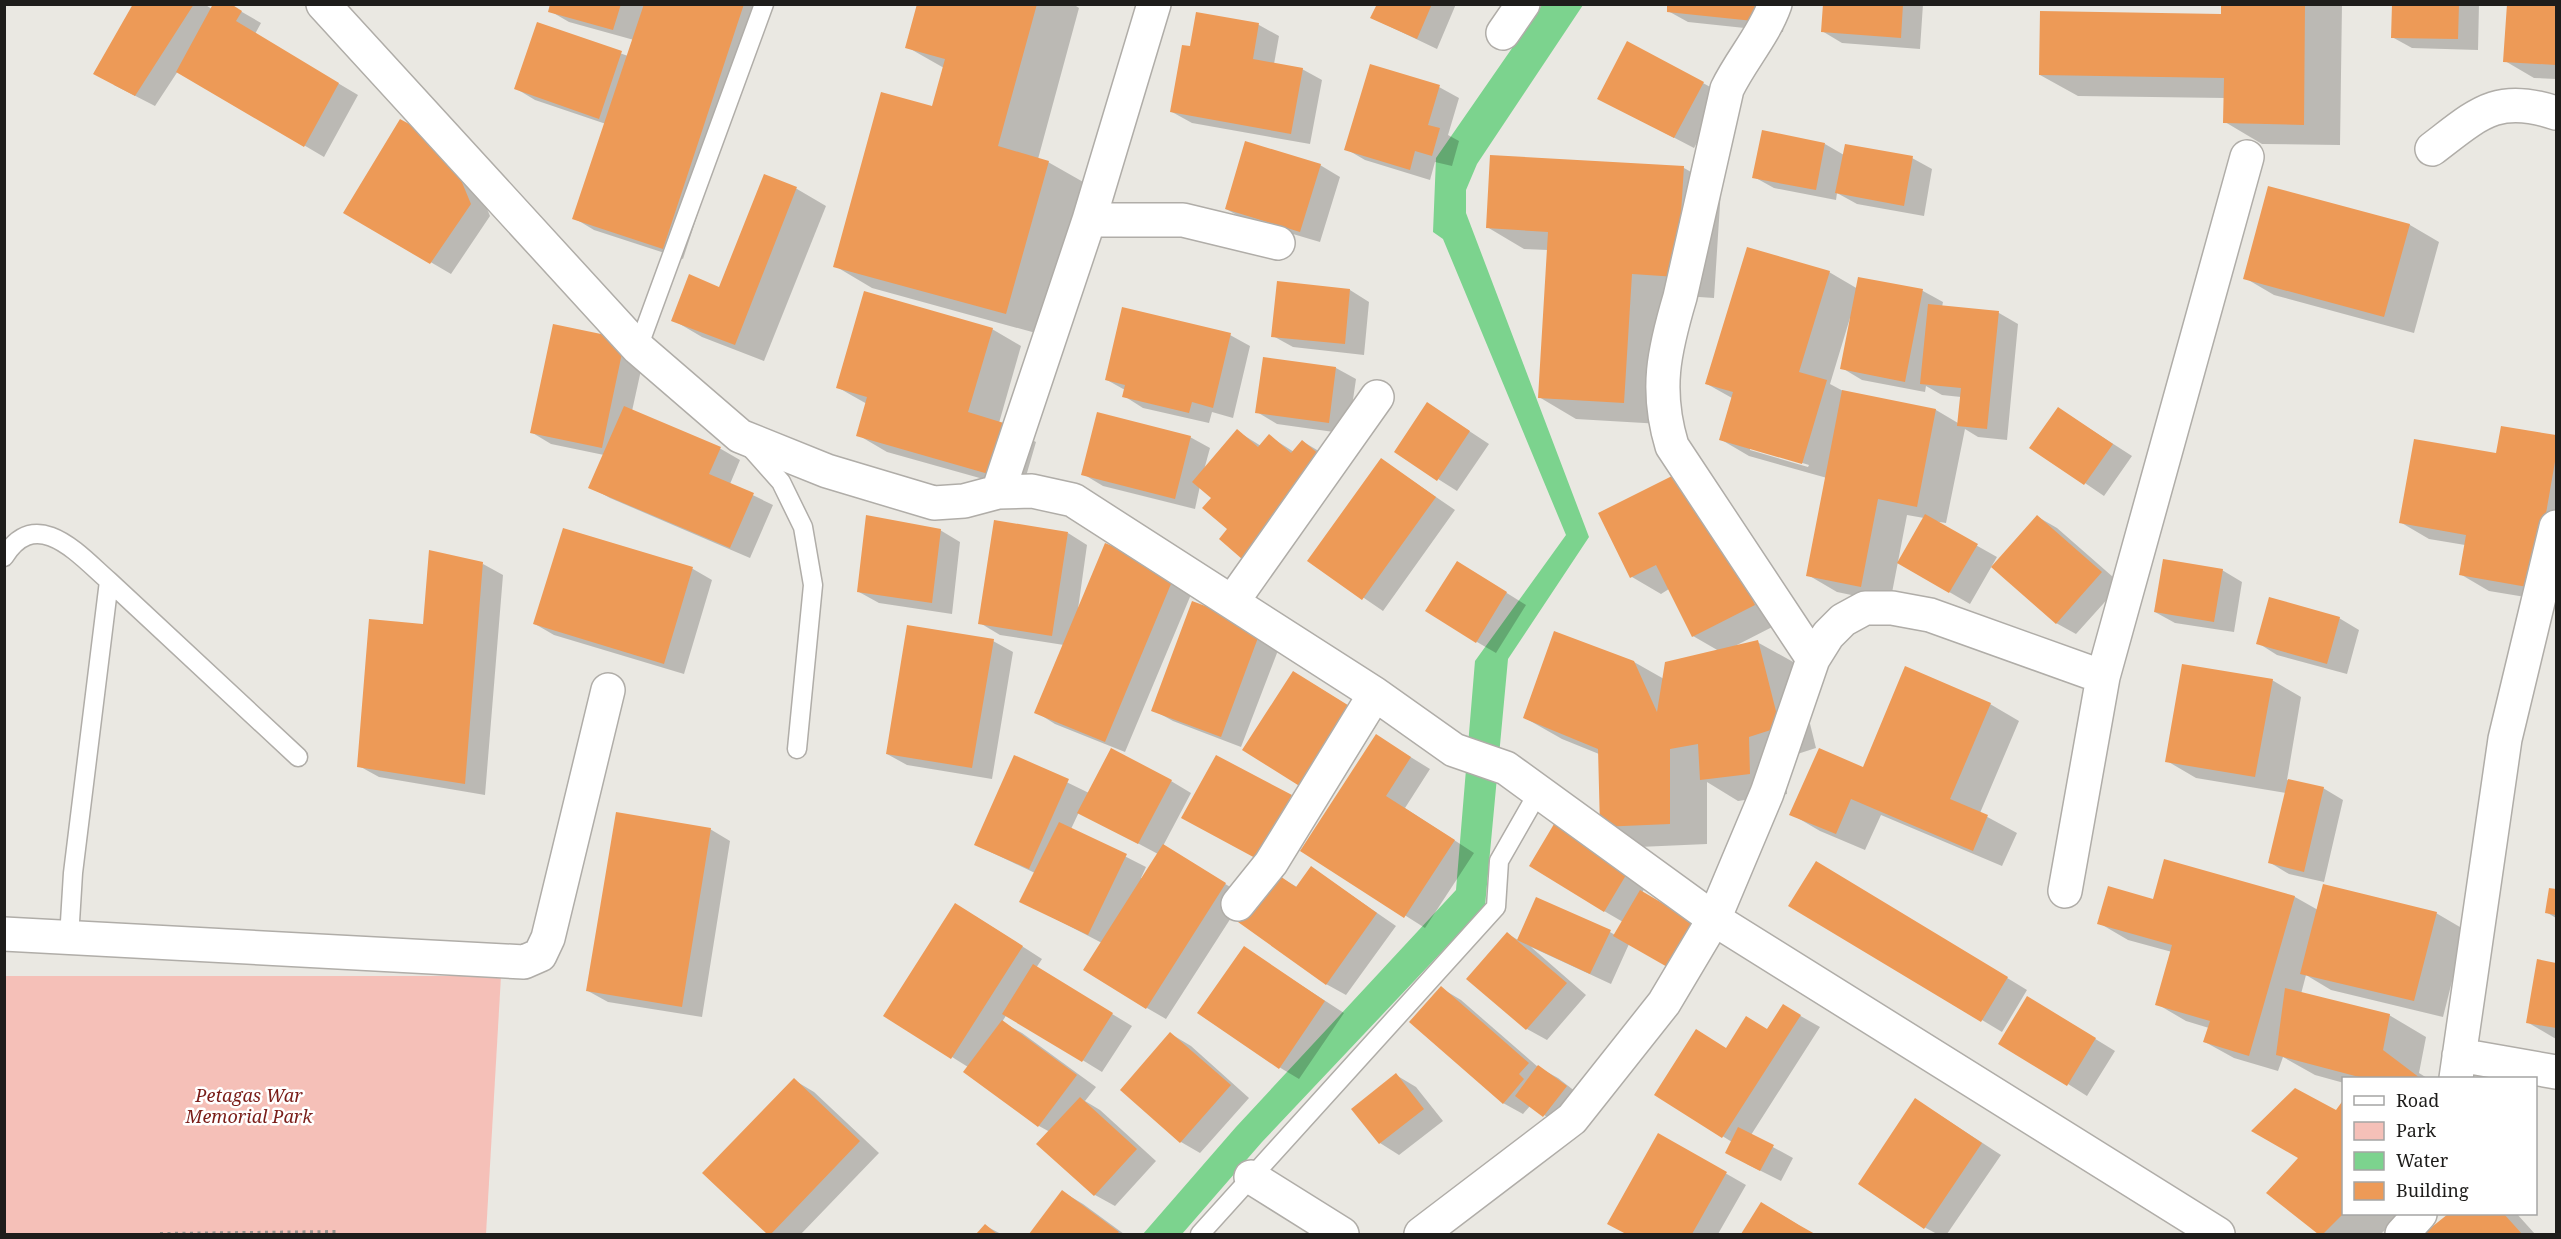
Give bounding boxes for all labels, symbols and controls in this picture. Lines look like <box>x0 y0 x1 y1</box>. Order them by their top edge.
legend <box>2342 1077 2537 1215</box>
park label: Petagas War Memorial Park <box>185 1083 313 1128</box>
text: Road <box>2396 1088 2439 1112</box>
text: Park <box>2396 1118 2436 1142</box>
text: Water <box>2396 1148 2449 1172</box>
text: Building <box>2396 1178 2469 1202</box>

